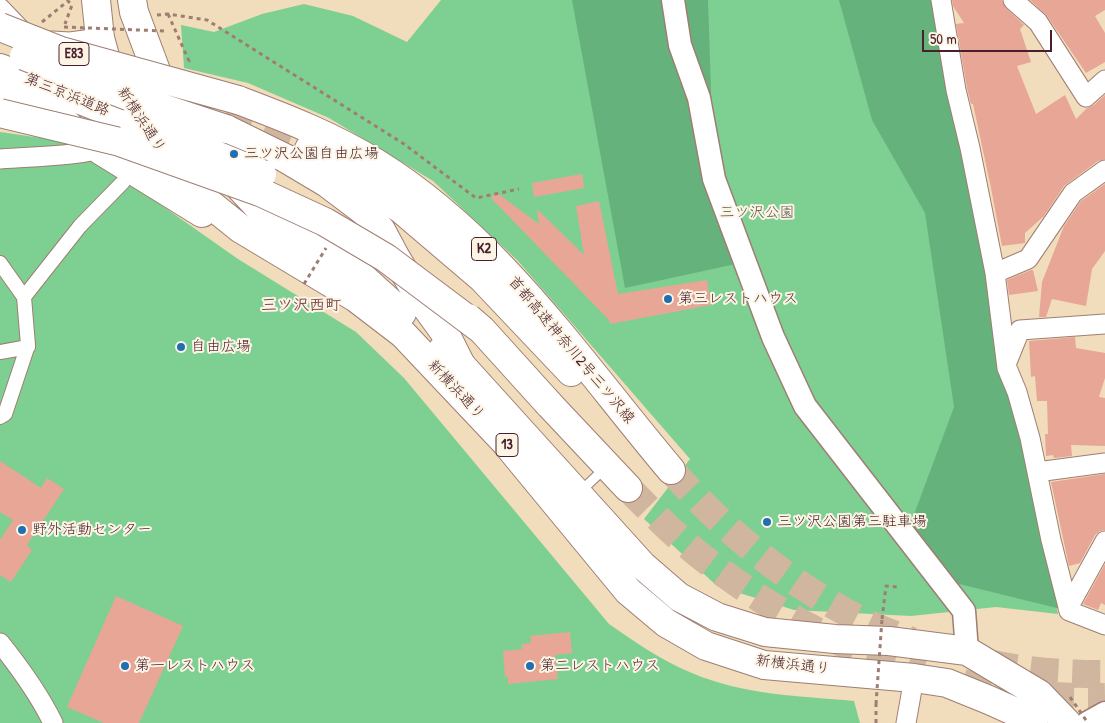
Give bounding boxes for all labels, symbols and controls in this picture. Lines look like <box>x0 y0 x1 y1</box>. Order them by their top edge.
scale bar <box>925 20 1055 52</box>
text: 50 m <box>930 28 957 49</box>
road number: E83 <box>59 42 89 66</box>
street label: 第三京浜道路 <box>22 70 112 120</box>
street label: 新横浜通り <box>113 84 169 156</box>
place label: 三ツ沢公園自由広場 <box>244 145 379 163</box>
marker: 三ツ沢公園自由広場 <box>228 148 240 160</box>
park label: 三ツ沢公園 <box>720 204 794 222</box>
road number: K2 <box>472 238 496 260</box>
street label: 首都高速神奈川2号三ツ沢線 <box>504 273 638 427</box>
place label: 第三レストハウス <box>678 290 798 308</box>
marker: 第三レストハウス <box>662 293 674 305</box>
district label: 三ツ沢西町 <box>261 296 341 316</box>
place label: 自由広場 <box>191 338 251 356</box>
marker: 自由広場 <box>175 341 187 353</box>
street label: 新横浜通り <box>424 356 488 424</box>
road number: 13 <box>496 434 518 456</box>
place label: 三ツ沢公園第三駐車場 <box>777 513 927 531</box>
marker: 三ツ沢公園第三駐車場 <box>761 516 773 528</box>
place label: 野外活動センター <box>32 521 152 539</box>
marker: 野外活動センター <box>16 524 28 536</box>
street label: 新横浜通り <box>755 651 831 679</box>
place label: 第一レストハウス <box>135 657 255 675</box>
place label: 第二レストハウス <box>540 657 660 675</box>
marker: 第一レストハウス <box>119 660 131 672</box>
marker: 第二レストハウス <box>524 660 536 672</box>

